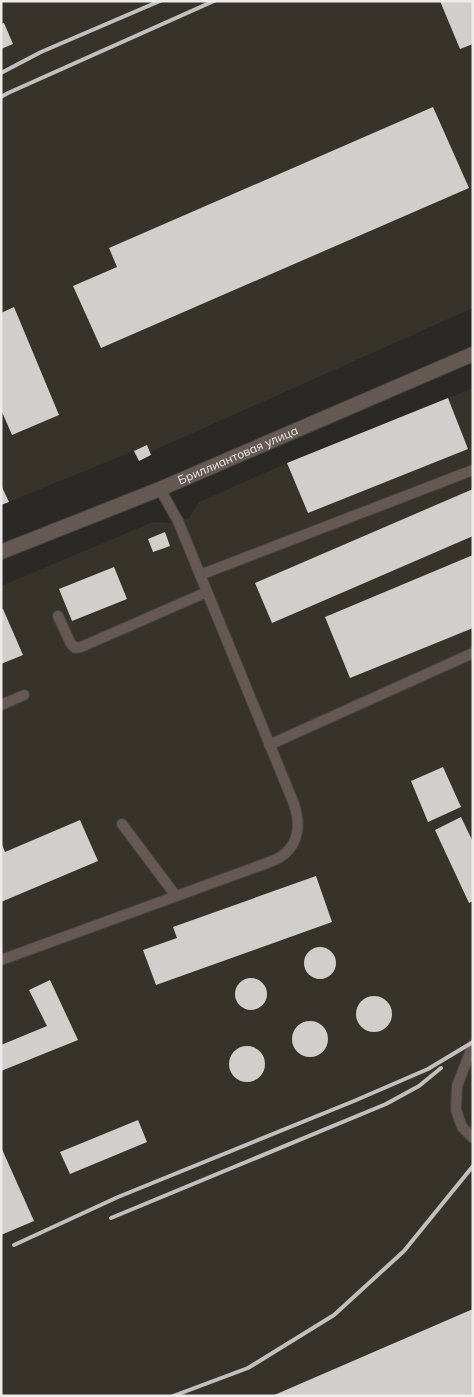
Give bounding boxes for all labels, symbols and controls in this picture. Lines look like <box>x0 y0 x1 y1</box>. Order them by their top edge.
street label: Бриллиантовая улица <box>175 422 300 487</box>

